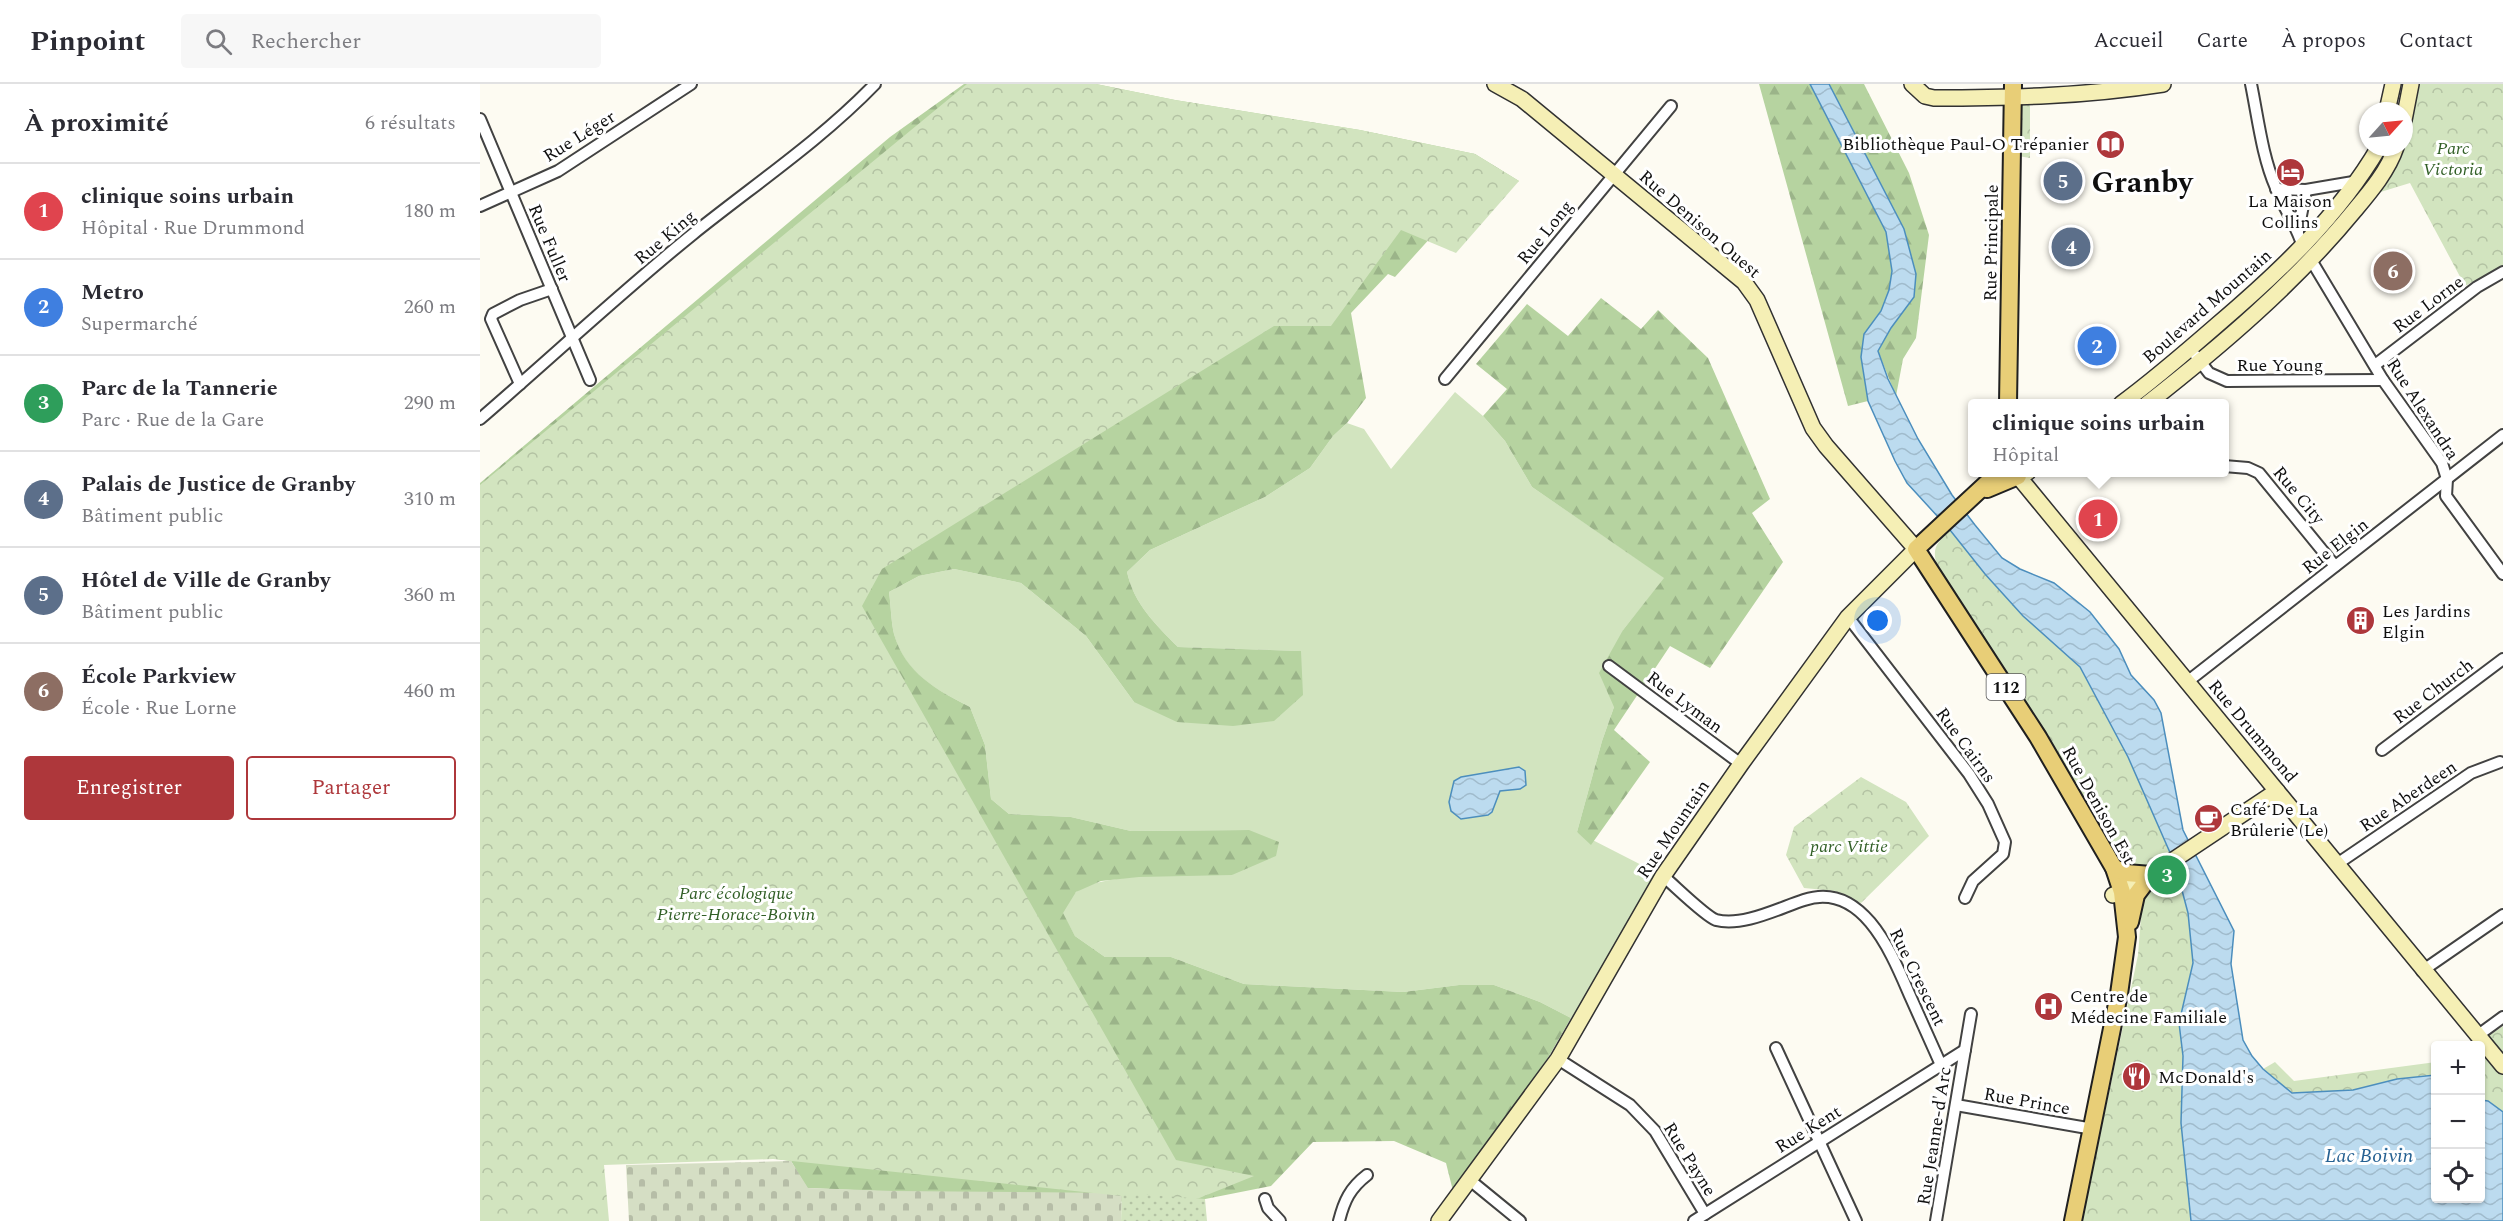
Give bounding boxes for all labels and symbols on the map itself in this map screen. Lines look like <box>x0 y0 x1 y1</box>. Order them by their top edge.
north arrow <box>2359 102 2413 156</box>
street label: Rue Léger <box>538 104 621 169</box>
library icon: Bibliothèque Paul-O Trépanier <box>2094 128 2126 160</box>
place label: Bibliothèque Paul-O Trépanier <box>1842 131 2089 158</box>
park label: Parc Victoria <box>2423 135 2483 183</box>
hotel icon: La Maison Collins <box>2274 156 2306 188</box>
pin: 5 <box>2044 158 2082 204</box>
district label: Granby <box>2091 160 2194 206</box>
street label: Rue Denison Ouest <box>1633 164 1767 285</box>
street label: Rue Principale <box>1977 184 2006 302</box>
place label: La Maison Collins <box>2248 188 2332 236</box>
street label: Rue Long <box>1511 194 1580 271</box>
street label: Rue Fuller <box>521 200 578 286</box>
street label: Rue King <box>628 203 702 271</box>
pin: 4 <box>2052 224 2090 270</box>
street label: Boulevard Mountain <box>2137 242 2278 370</box>
pin: 6 <box>2374 248 2412 294</box>
street label: Rue Lorne <box>2387 269 2469 340</box>
pin: 2 <box>2078 324 2116 368</box>
street label: Rue Young <box>2237 352 2323 379</box>
street label: Rue Alexandra <box>2379 353 2466 466</box>
street label: Rue City <box>2266 460 2332 531</box>
pin: 1 <box>2078 496 2118 542</box>
street label: Rue Elgin <box>2296 512 2374 581</box>
place label: Les Jardins Elgin <box>2382 598 2471 646</box>
building icon: Les Jardins Elgin <box>2345 605 2377 637</box>
your location <box>1863 606 1892 635</box>
street label: Rue Church <box>2387 652 2479 731</box>
street label: Rue Lyman <box>1641 665 1729 740</box>
road number: 112 <box>1986 674 2026 700</box>
street label: Rue Drummond <box>2201 674 2304 789</box>
street label: Rue Cairns <box>1929 702 2002 789</box>
street label: Rue Denison Est <box>2055 741 2142 870</box>
street label: Rue Aberdeen <box>2354 754 2462 839</box>
street label: Rue Mountain <box>1630 774 1716 884</box>
place label: Café De La Brûlerie (Le) <box>2230 796 2328 844</box>
cafe icon: Café De La Brûlerie (Le) <box>2193 803 2225 835</box>
park label: parc Vittie <box>1809 833 1888 860</box>
pin: 3 <box>2148 852 2186 898</box>
park label: Parc écologique Pierre-Horace-Boivin <box>657 880 816 928</box>
street label: Rue Crescent <box>1882 924 1953 1031</box>
place label: Centre de Médecine Familiale <box>2070 983 2227 1031</box>
hospital icon: Centre de Médecine Familiale <box>2033 990 2065 1022</box>
restaurant icon: McDonald's <box>2121 1061 2153 1093</box>
place label: McDonald's <box>2158 1064 2254 1091</box>
street label: Rue Jeanne-d'Arc <box>1910 1065 1959 1207</box>
street label: Rue Prince <box>1982 1081 2072 1122</box>
street label: Rue Kent <box>1770 1099 1847 1160</box>
street label: Rue Payne <box>1656 1117 1723 1202</box>
water label: Lac Boivin <box>2325 1141 2414 1171</box>

